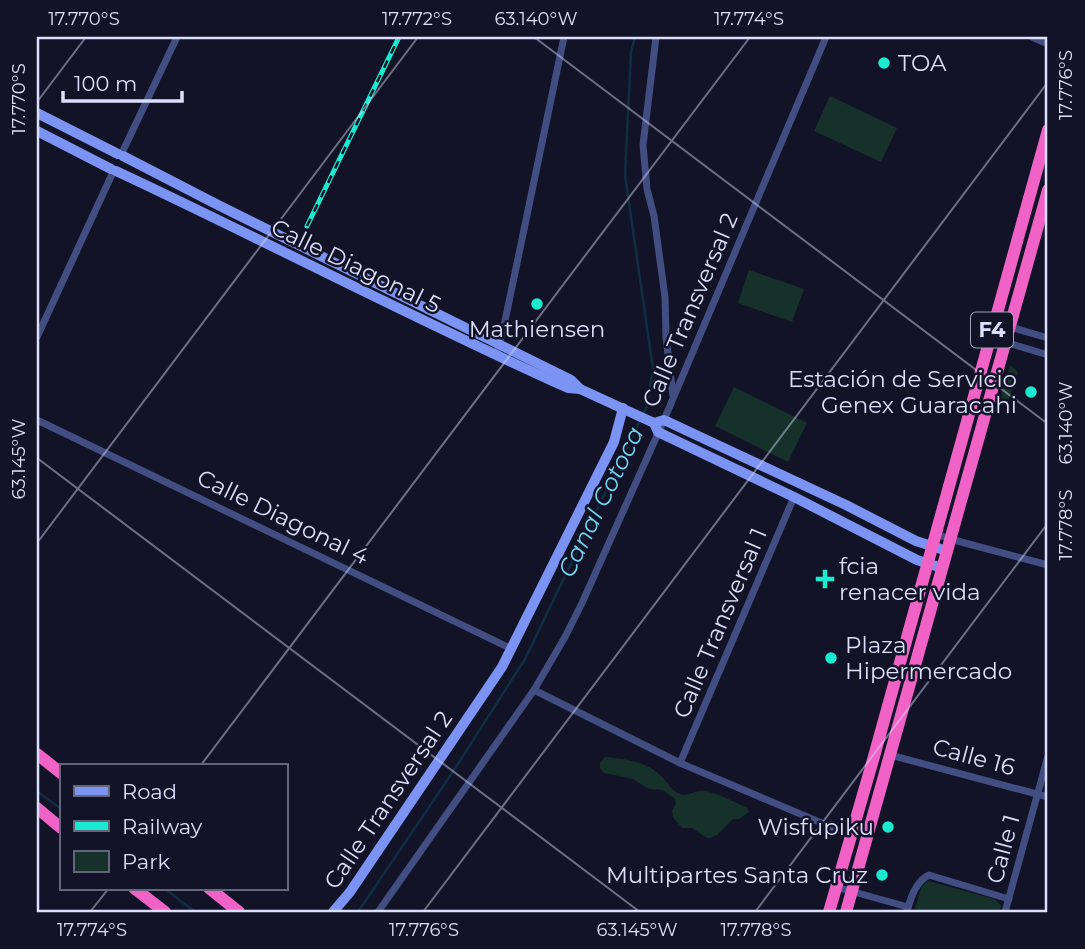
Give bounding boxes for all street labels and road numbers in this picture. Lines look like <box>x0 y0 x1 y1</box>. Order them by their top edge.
street label: Calle Transversal 2 <box>636 209 744 411</box>
street label: Calle Diagonal 5 <box>267 213 445 319</box>
road number: F4 <box>971 312 1013 348</box>
street label: Calle Diagonal 4 <box>193 463 373 571</box>
street label: Calle Transversal 1 <box>667 524 773 722</box>
street label: Calle Transversal 2 <box>318 706 458 894</box>
street label: Calle 16 <box>930 733 1018 781</box>
street label: Calle 1 <box>980 811 1026 887</box>

